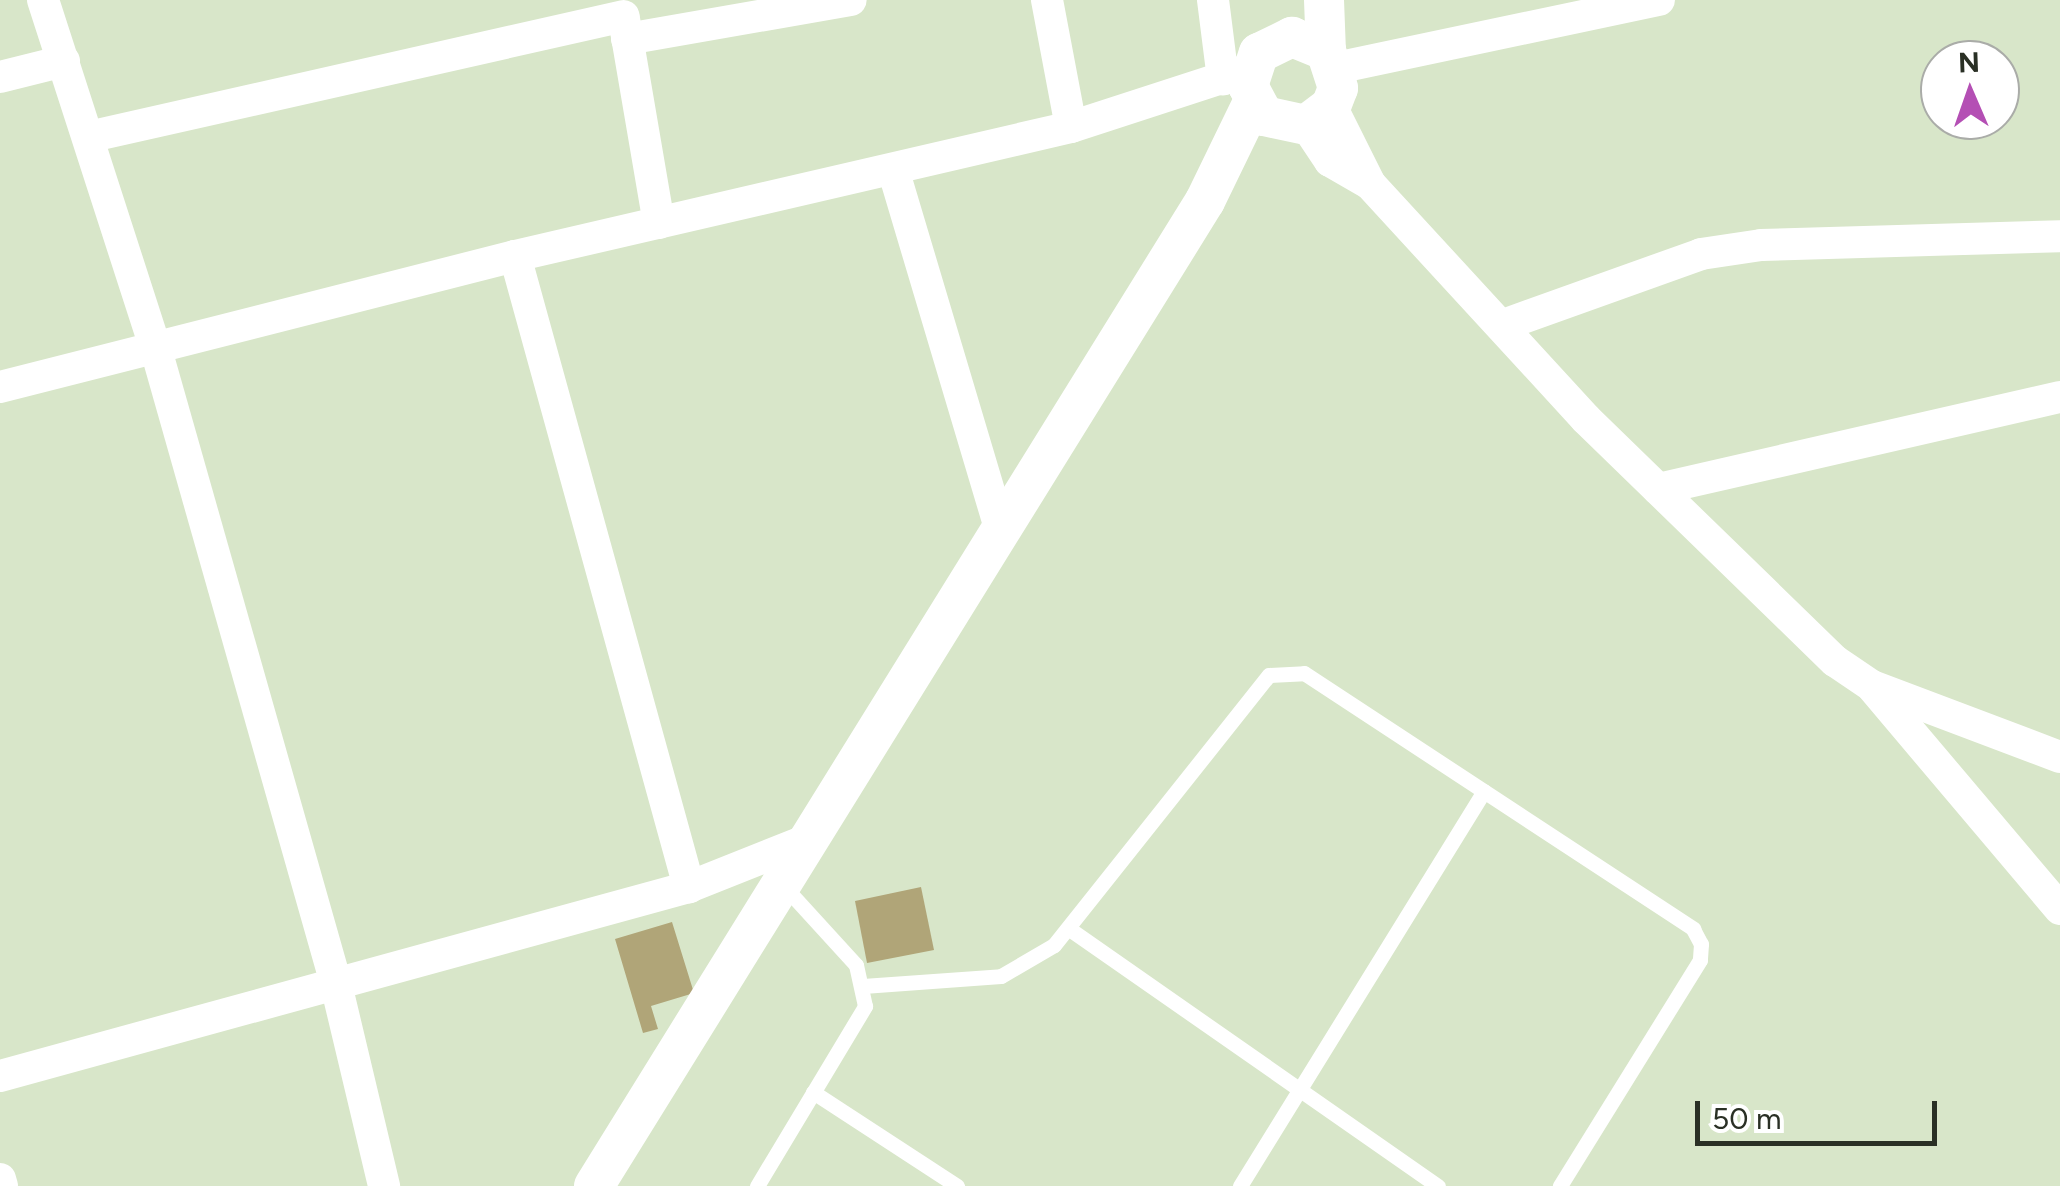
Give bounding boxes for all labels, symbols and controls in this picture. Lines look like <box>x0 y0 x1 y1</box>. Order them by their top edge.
north arrow <box>1920 40 2020 140</box>
text: N <box>1958 45 1980 79</box>
scale bar <box>1700 1081 1942 1143</box>
text: 50 m <box>1712 1100 1781 1137</box>

